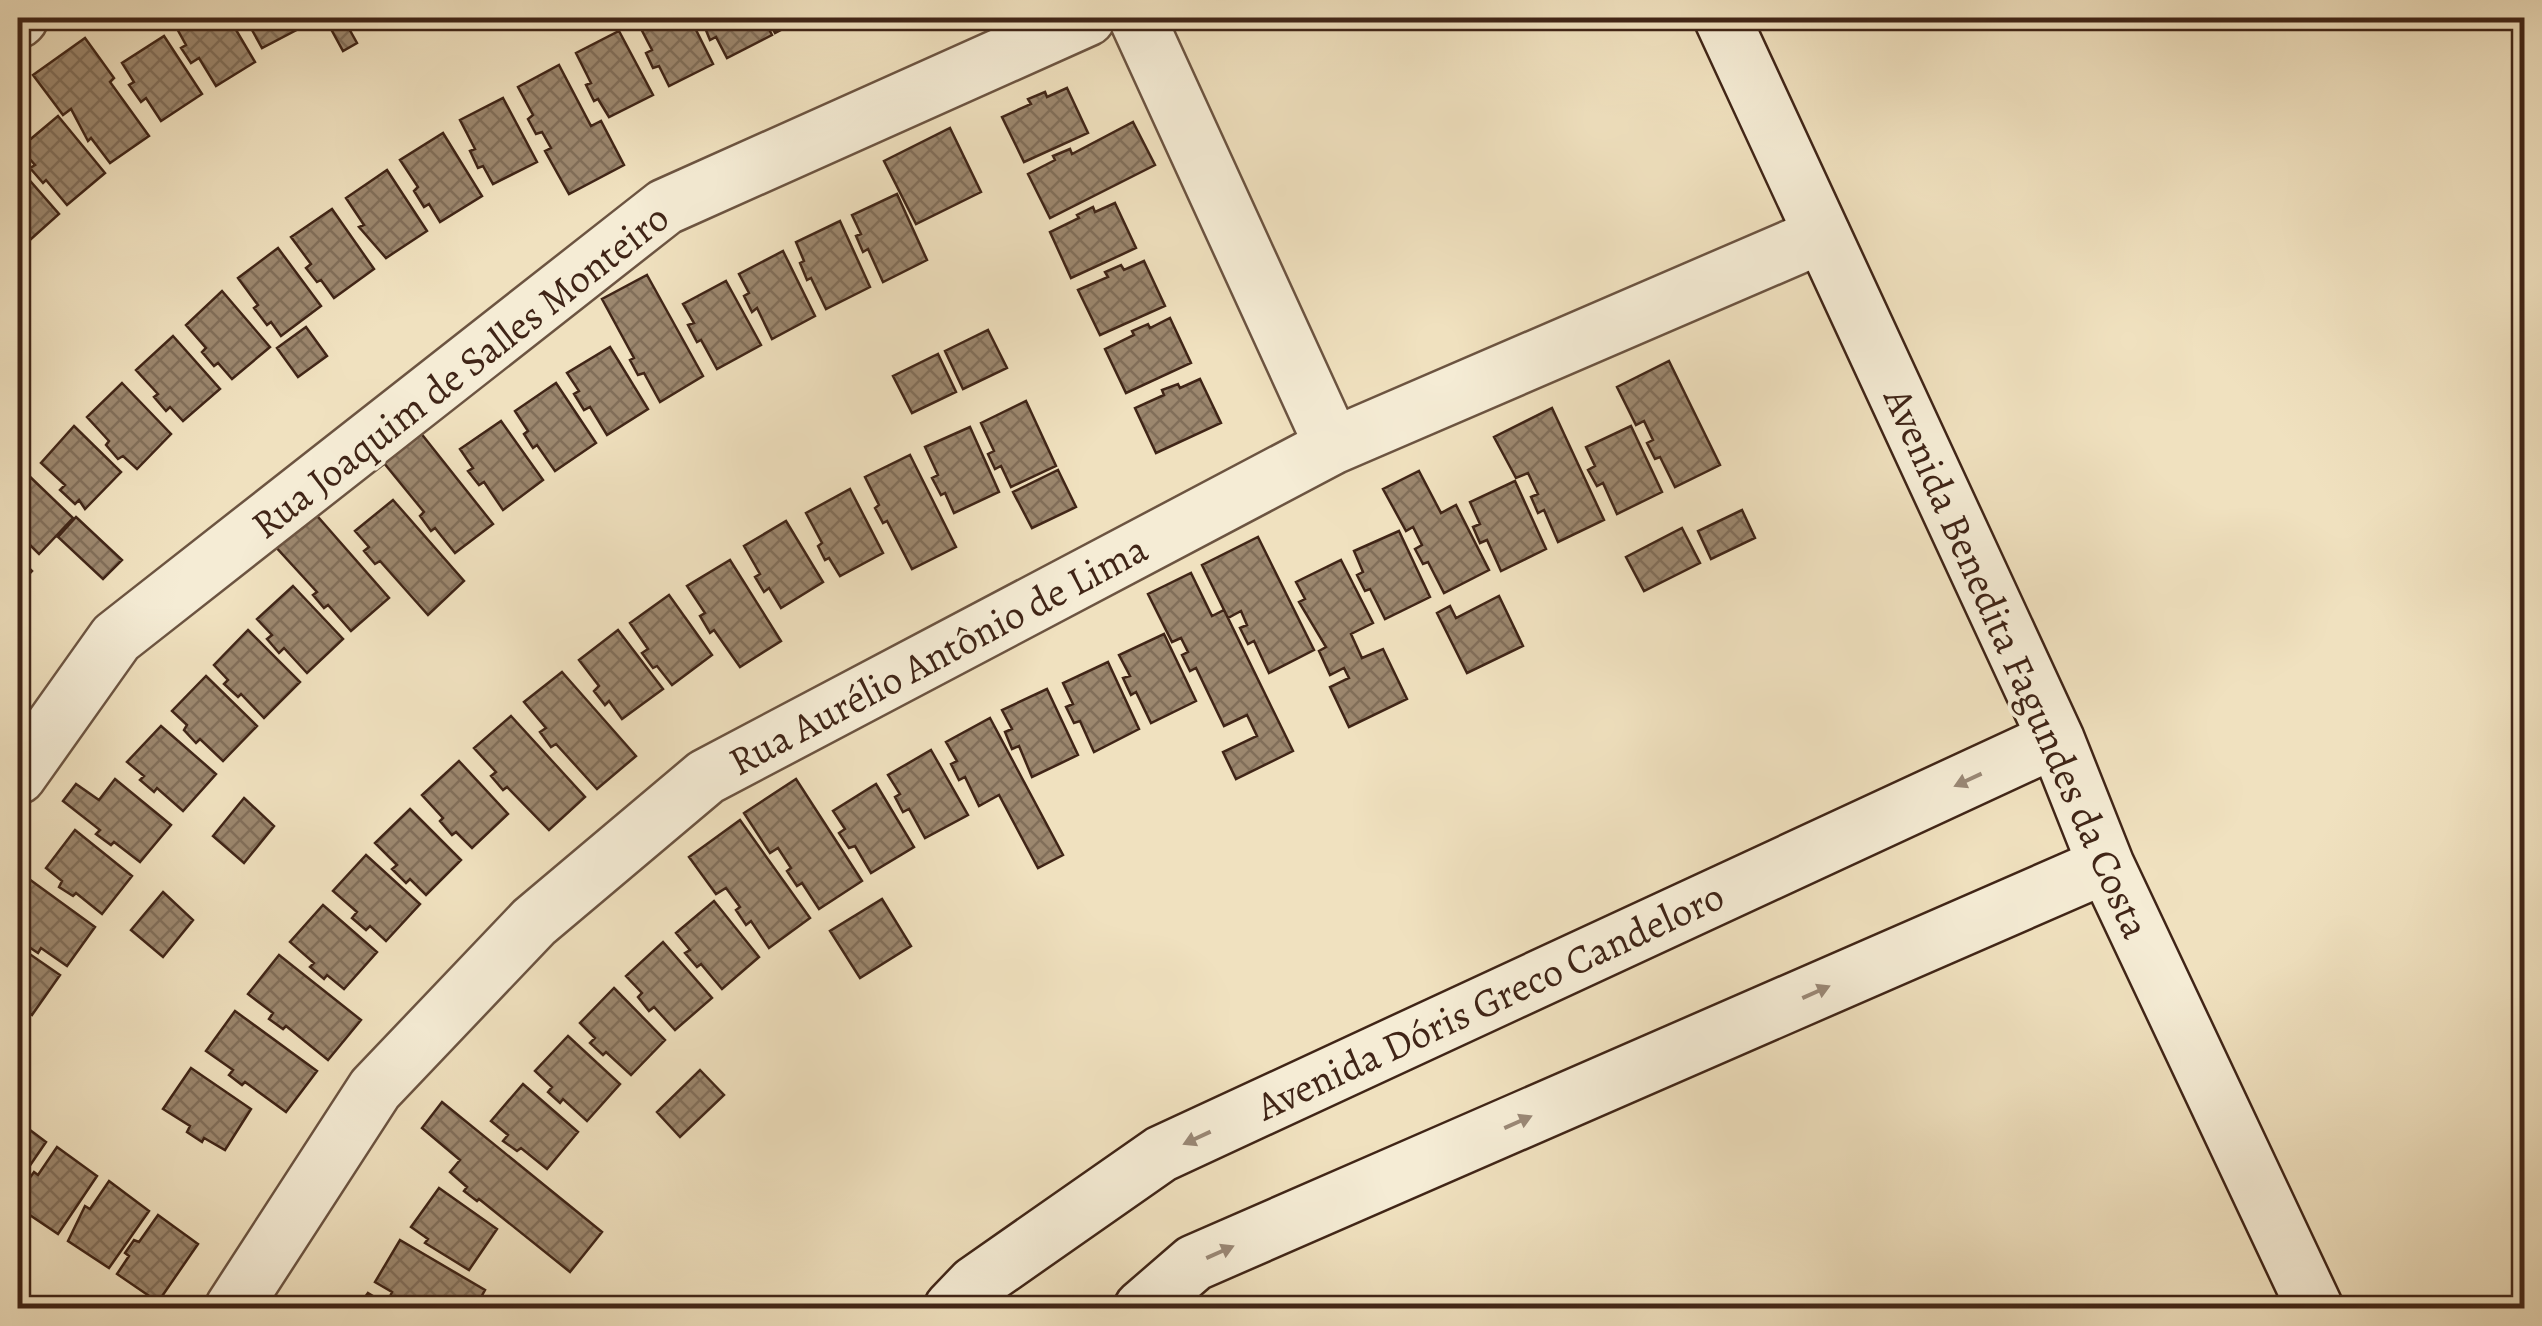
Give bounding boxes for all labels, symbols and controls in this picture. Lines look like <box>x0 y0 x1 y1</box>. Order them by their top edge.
street label: Rua Joaquim de Salles Monteiro <box>240 190 680 552</box>
street label: Avenida Benedita Fagundes da Costa <box>1870 378 2164 947</box>
street label: Rua Aurélio Antônio de Lima <box>719 521 1157 789</box>
one-way arrow <box>1953 771 1982 788</box>
street label: Avenida Dóris Greco Candeloro <box>1246 868 1733 1134</box>
one-way arrow <box>1801 984 1831 1000</box>
one-way arrow <box>1503 1114 1533 1130</box>
one-way arrow <box>1182 1129 1211 1146</box>
one-way arrow <box>1205 1244 1235 1260</box>

